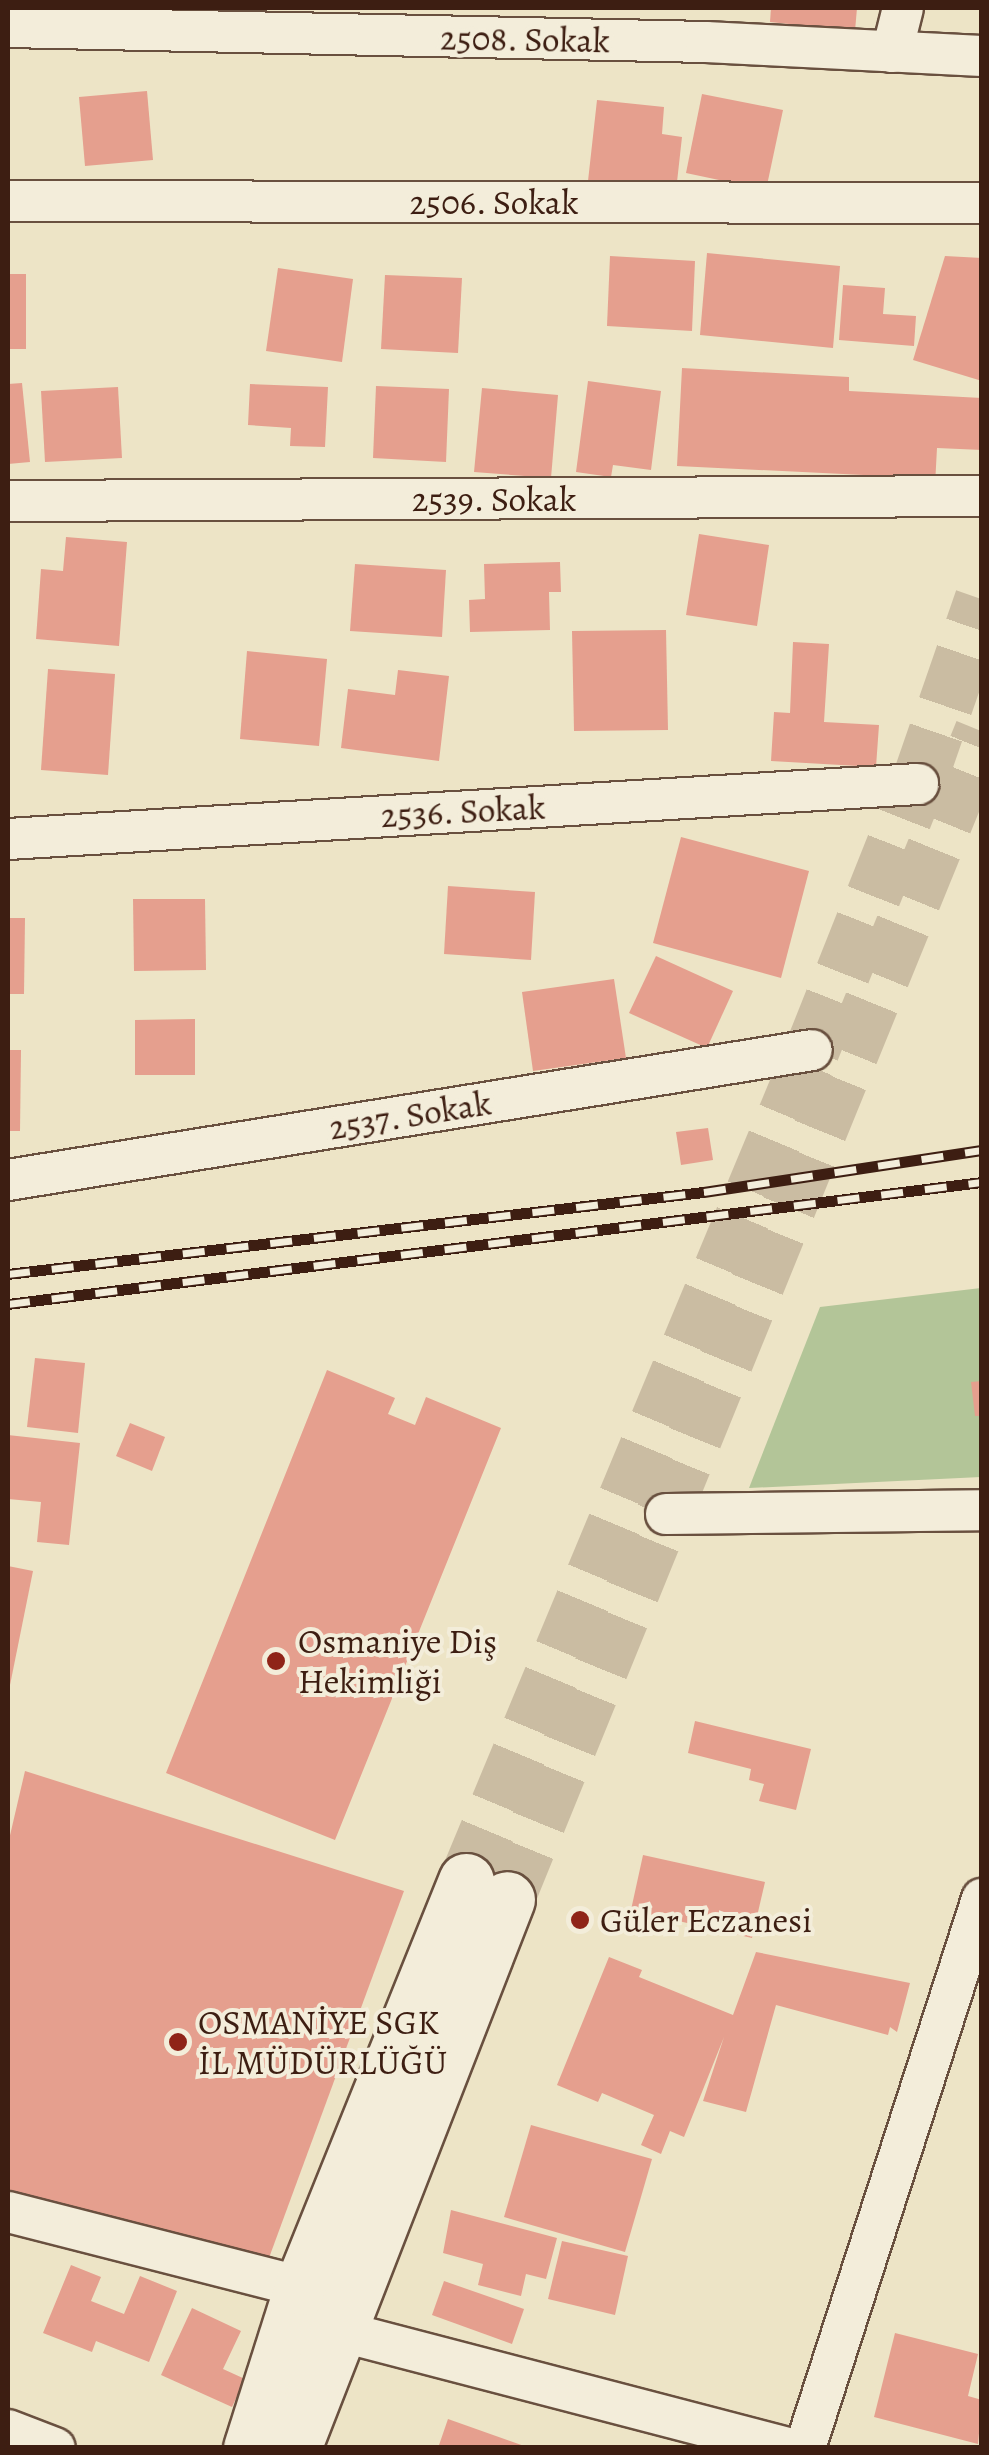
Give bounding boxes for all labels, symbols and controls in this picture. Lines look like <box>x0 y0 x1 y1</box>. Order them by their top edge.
street label: 2508. Sokak <box>439 17 611 61</box>
street label: 2506. Sokak <box>409 181 579 223</box>
street label: 2539. Sokak <box>411 478 577 520</box>
street label: 2536. Sokak <box>379 786 547 836</box>
street label: 2537. Sokak <box>326 1081 494 1149</box>
place label: Osmaniye Diş Hekimliği <box>298 1620 497 1702</box>
marker: Osmaniye Diş Hekimliği <box>263 1648 289 1674</box>
place label: Güler Eczanesi <box>600 1899 812 1941</box>
marker: Güler Eczanesi <box>569 1909 591 1931</box>
place label: OSMANİYE SGK İL MÜDÜRLÜĞÜ <box>198 2001 447 2083</box>
marker: OSMANİYE SGK İL MÜDÜRLÜĞÜ <box>167 2031 189 2053</box>

